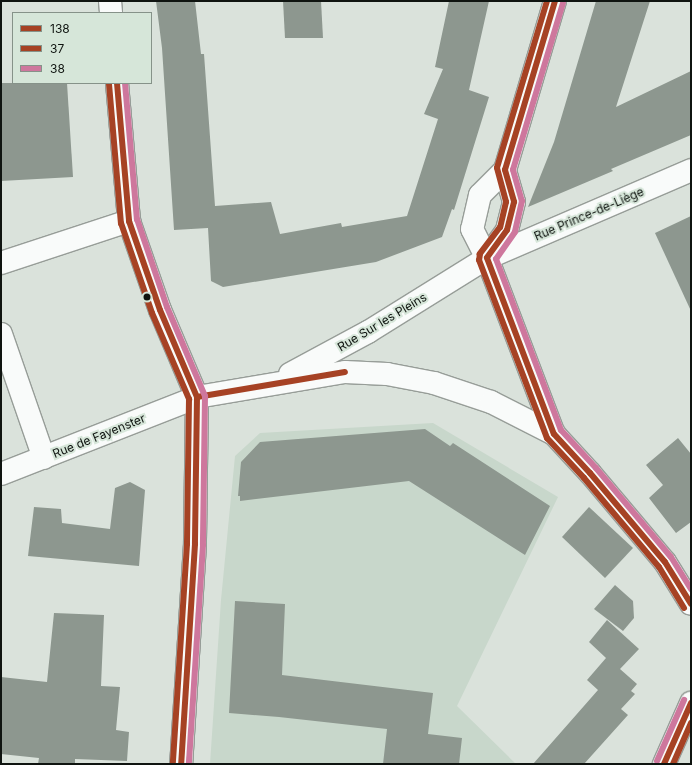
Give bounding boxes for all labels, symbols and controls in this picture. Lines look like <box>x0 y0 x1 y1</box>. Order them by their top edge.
legend <box>12 12 152 84</box>
text: 138 <box>50 21 70 36</box>
text: 37 <box>50 41 64 56</box>
text: 38 <box>50 61 65 76</box>
street label: Rue Prince-de-Liège <box>532 184 646 244</box>
street label: Rue Sur les Pleins <box>335 290 429 354</box>
unlabelled marker <box>142 292 152 302</box>
street label: Rue de Fayenster <box>51 411 147 461</box>

